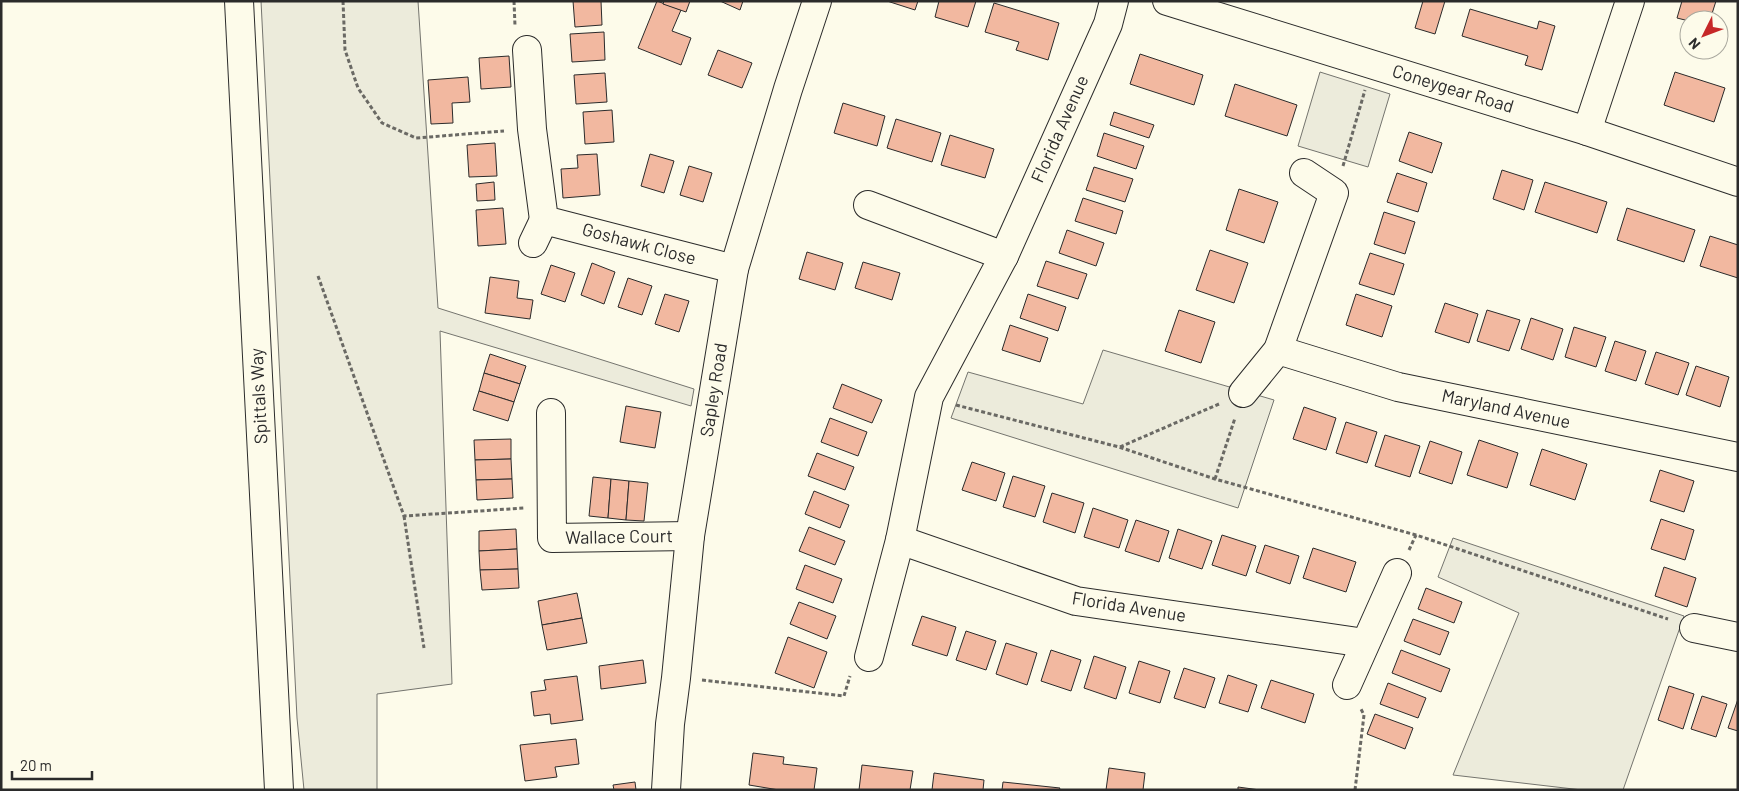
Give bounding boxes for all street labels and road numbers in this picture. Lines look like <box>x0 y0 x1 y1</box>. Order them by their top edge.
street label: Coneygear Road <box>1390 59 1517 117</box>
street label: Florida Avenue <box>1026 72 1093 186</box>
street label: Goshawk Close <box>580 217 699 269</box>
street label: Sapley Road <box>695 341 731 438</box>
street label: Spittals Way <box>245 348 272 445</box>
street label: Maryland Avenue <box>1440 384 1573 432</box>
street label: Wallace Court <box>565 524 673 548</box>
street label: Florida Avenue <box>1071 586 1188 626</box>

